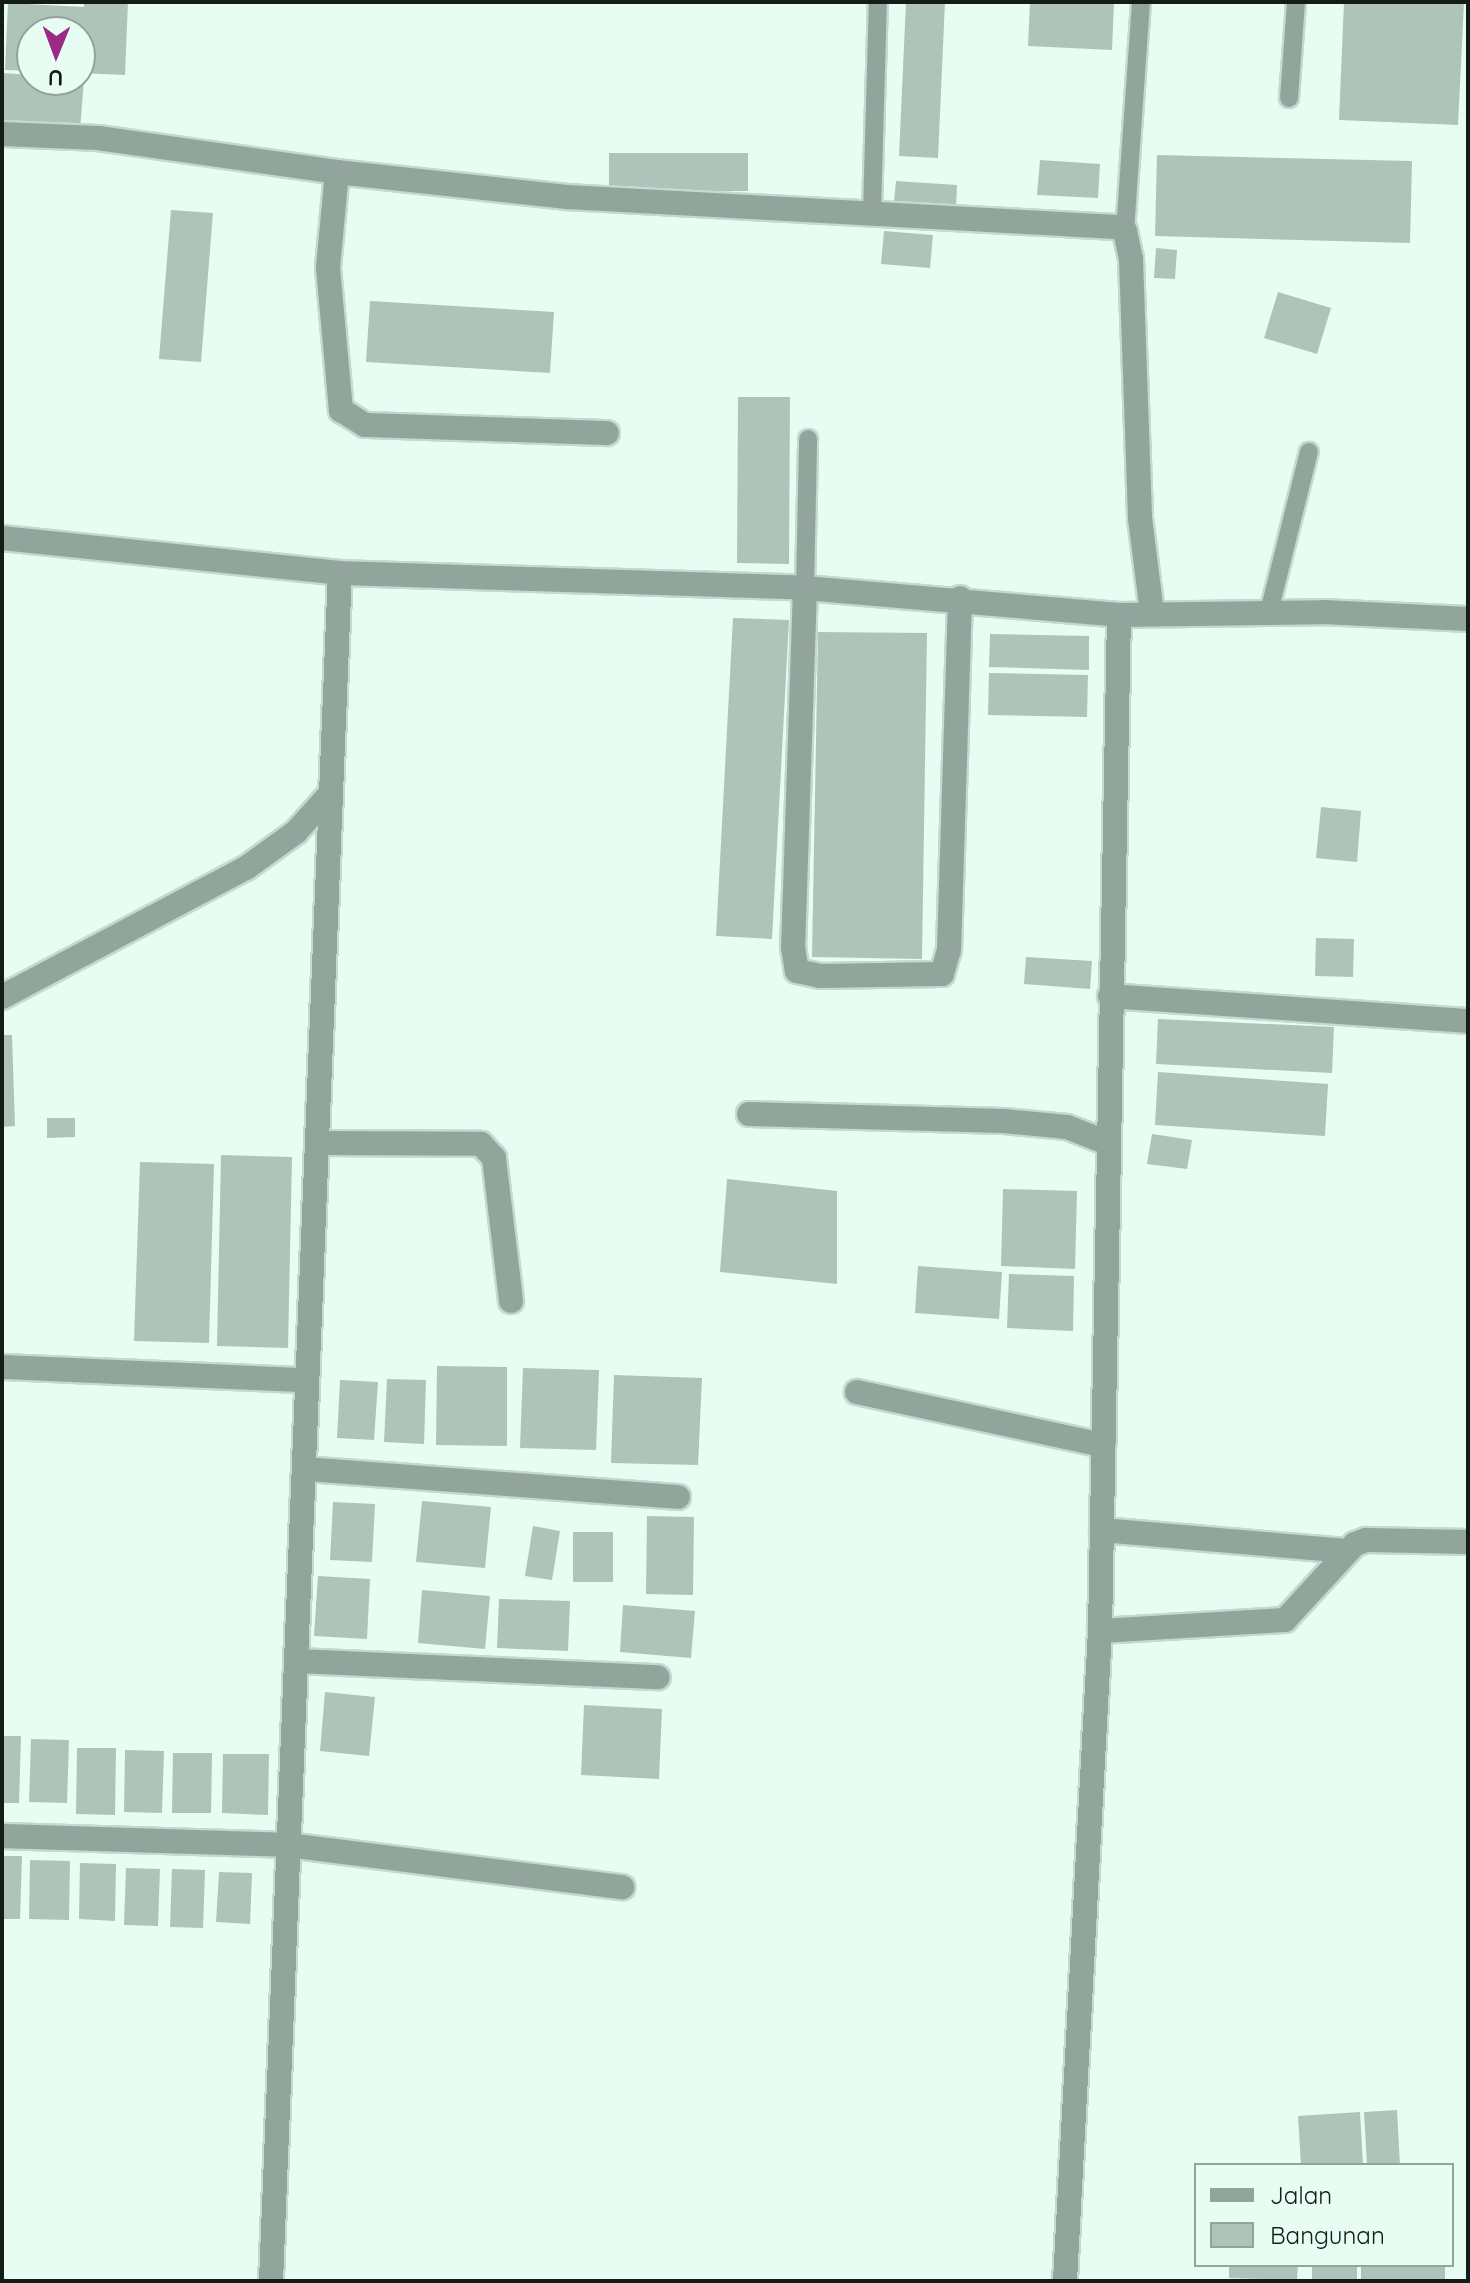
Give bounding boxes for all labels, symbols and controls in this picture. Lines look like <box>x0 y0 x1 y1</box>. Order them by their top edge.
north arrow <box>16 16 96 96</box>
text: U <box>48 64 64 92</box>
legend <box>1194 2163 1454 2267</box>
text: Jalan <box>1270 2180 1332 2210</box>
text: Bangunan <box>1270 2220 1385 2250</box>

